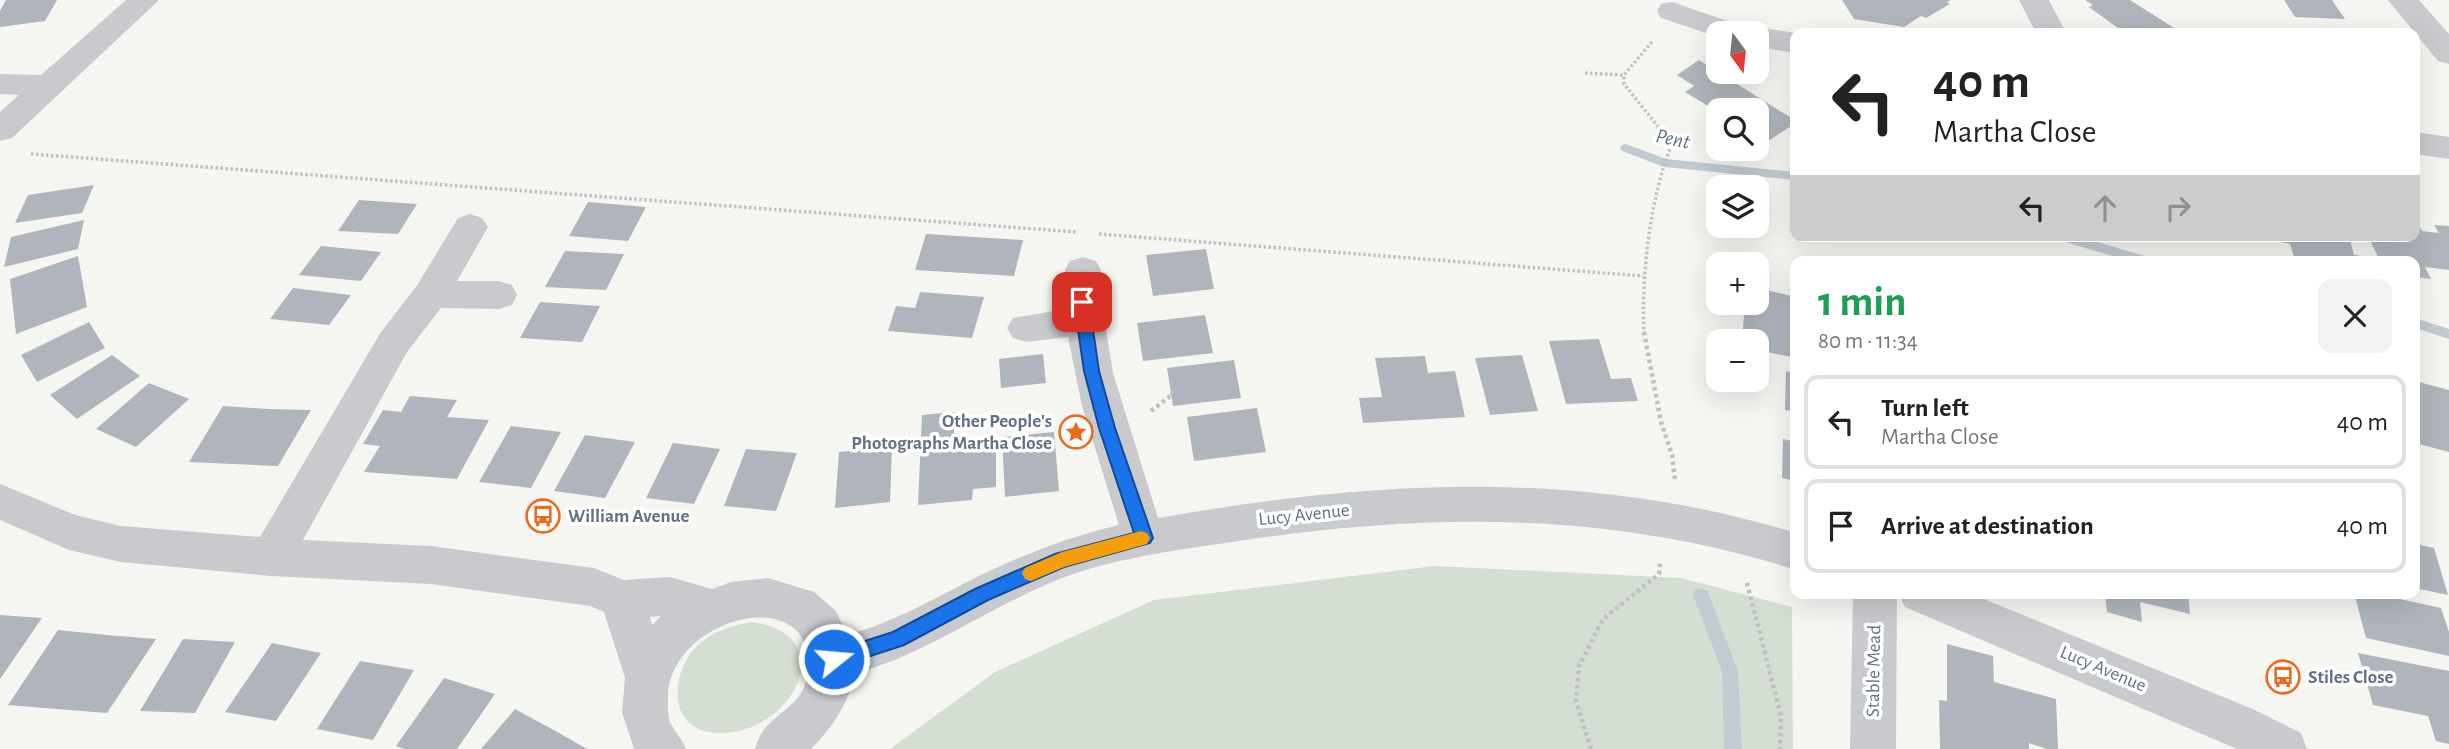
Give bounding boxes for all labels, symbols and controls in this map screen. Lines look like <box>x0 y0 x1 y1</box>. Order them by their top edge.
north arrow <box>1706 21 1769 84</box>
map controls <box>1706 21 1769 392</box>
icon: left <box>1818 56 1909 147</box>
text: 40 m <box>1933 58 2030 107</box>
button: search <box>1706 98 1769 161</box>
text: Martha Close <box>1933 116 2097 148</box>
water label: Pent <box>1654 125 1692 153</box>
button: layers <box>1706 175 1769 238</box>
icon: left <box>2013 189 2051 227</box>
icon: ahead <box>2086 189 2124 227</box>
icon: right <box>2159 189 2197 227</box>
button: + <box>1706 252 1769 315</box>
pin <box>1052 272 1112 332</box>
button: close <box>2318 279 2392 353</box>
text: 1 min <box>1818 281 1907 323</box>
icon: arrive <box>1063 283 1101 321</box>
button: − <box>1706 329 1769 392</box>
text: 80 m · 11:34 <box>1818 330 1918 353</box>
text: Turn left <box>1881 395 1969 421</box>
icon: left <box>1822 403 1860 441</box>
text: 40 m <box>2337 409 2388 435</box>
place label: Other People's Photographs Martha Close <box>851 412 1052 453</box>
place icon: Other People's Photographs Martha Close <box>1057 413 1095 451</box>
text: Martha Close <box>1881 426 1999 449</box>
bus stop icon: William Avenue <box>524 497 562 535</box>
street label: Lucy Avenue <box>1257 501 1351 529</box>
place label: William Avenue <box>568 507 689 526</box>
icon: arrive <box>1822 507 1860 545</box>
text: Arrive at destination <box>1881 513 2094 539</box>
text: 40 m <box>2337 513 2388 539</box>
position arrow <box>797 622 871 696</box>
street label: Stable Mead <box>1864 625 1884 717</box>
street label: Lucy Avenue <box>2057 642 2149 696</box>
bus stop icon: Stiles Close <box>2264 658 2302 696</box>
place label: Stiles Close <box>2308 668 2394 687</box>

